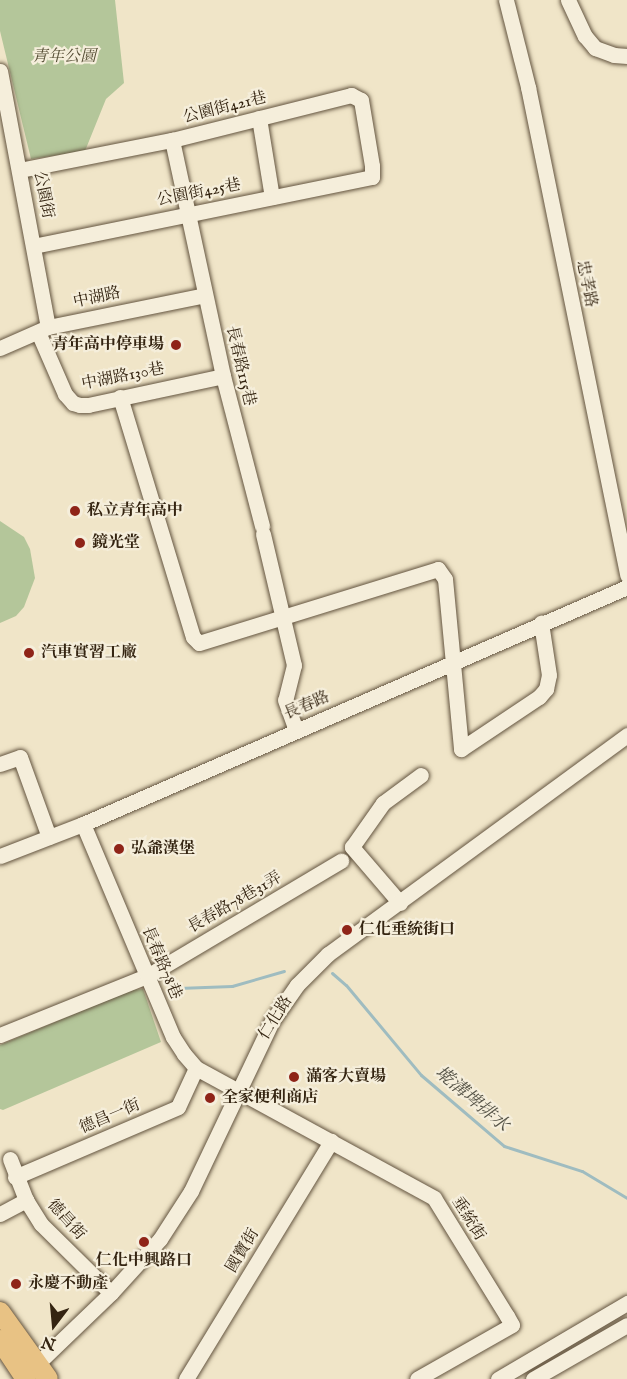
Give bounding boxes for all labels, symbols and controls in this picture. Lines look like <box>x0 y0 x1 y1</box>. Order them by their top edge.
park label: 青年公園 <box>32 47 96 67</box>
street label: 公園街421巷 <box>181 88 269 128</box>
street label: 公園街 <box>29 170 57 220</box>
street label: 公園街425巷 <box>155 175 243 211</box>
street label: 忠孝路 <box>572 259 600 309</box>
street label: 中湖路 <box>72 284 122 312</box>
street label: 長春路115巷 <box>221 324 259 408</box>
place label: 青年高中停車場 <box>52 335 164 355</box>
marker: 青年高中停車場 <box>169 338 183 352</box>
street label: 中湖路130巷 <box>80 360 166 394</box>
place label: 私立青年高中 <box>87 501 183 521</box>
marker: 私立青年高中 <box>68 504 82 518</box>
place label: 鏡光堂 <box>92 533 140 553</box>
marker: 鏡光堂 <box>73 536 87 550</box>
place label: 汽車實習工廠 <box>41 643 137 663</box>
marker: 汽車實習工廠 <box>22 646 36 660</box>
street label: 長春路 <box>281 688 333 724</box>
place label: 弘爺漢堡 <box>131 839 195 859</box>
marker: 弘爺漢堡 <box>112 842 126 856</box>
street label: 長春路78巷31弄 <box>184 868 286 938</box>
place label: 仁化垂統街口 <box>359 920 455 940</box>
street label: 長春路78巷 <box>137 923 185 1003</box>
marker: 仁化垂統街口 <box>340 923 354 937</box>
street label: 仁化路 <box>255 993 297 1043</box>
water label: 墘溝埤排水 <box>430 1063 512 1137</box>
place label: 滿客大賣場 <box>306 1067 386 1087</box>
marker: 滿客大賣場 <box>287 1070 301 1084</box>
place label: 全家便利商店 <box>222 1088 318 1108</box>
marker: 全家便利商店 <box>203 1091 217 1105</box>
street label: 德昌一街 <box>77 1096 143 1138</box>
street label: 垂統街 <box>447 1194 489 1244</box>
street label: 德昌街 <box>43 1196 89 1244</box>
street label: 國寶街 <box>222 1225 264 1277</box>
marker: 仁化中興路口 <box>137 1235 151 1249</box>
place label: 仁化中興路口 <box>96 1251 192 1271</box>
place label: 永慶不動產 <box>28 1274 108 1294</box>
marker: 永慶不動產 <box>9 1277 23 1291</box>
north arrow <box>24 1295 84 1355</box>
text: N <box>40 1331 58 1354</box>

